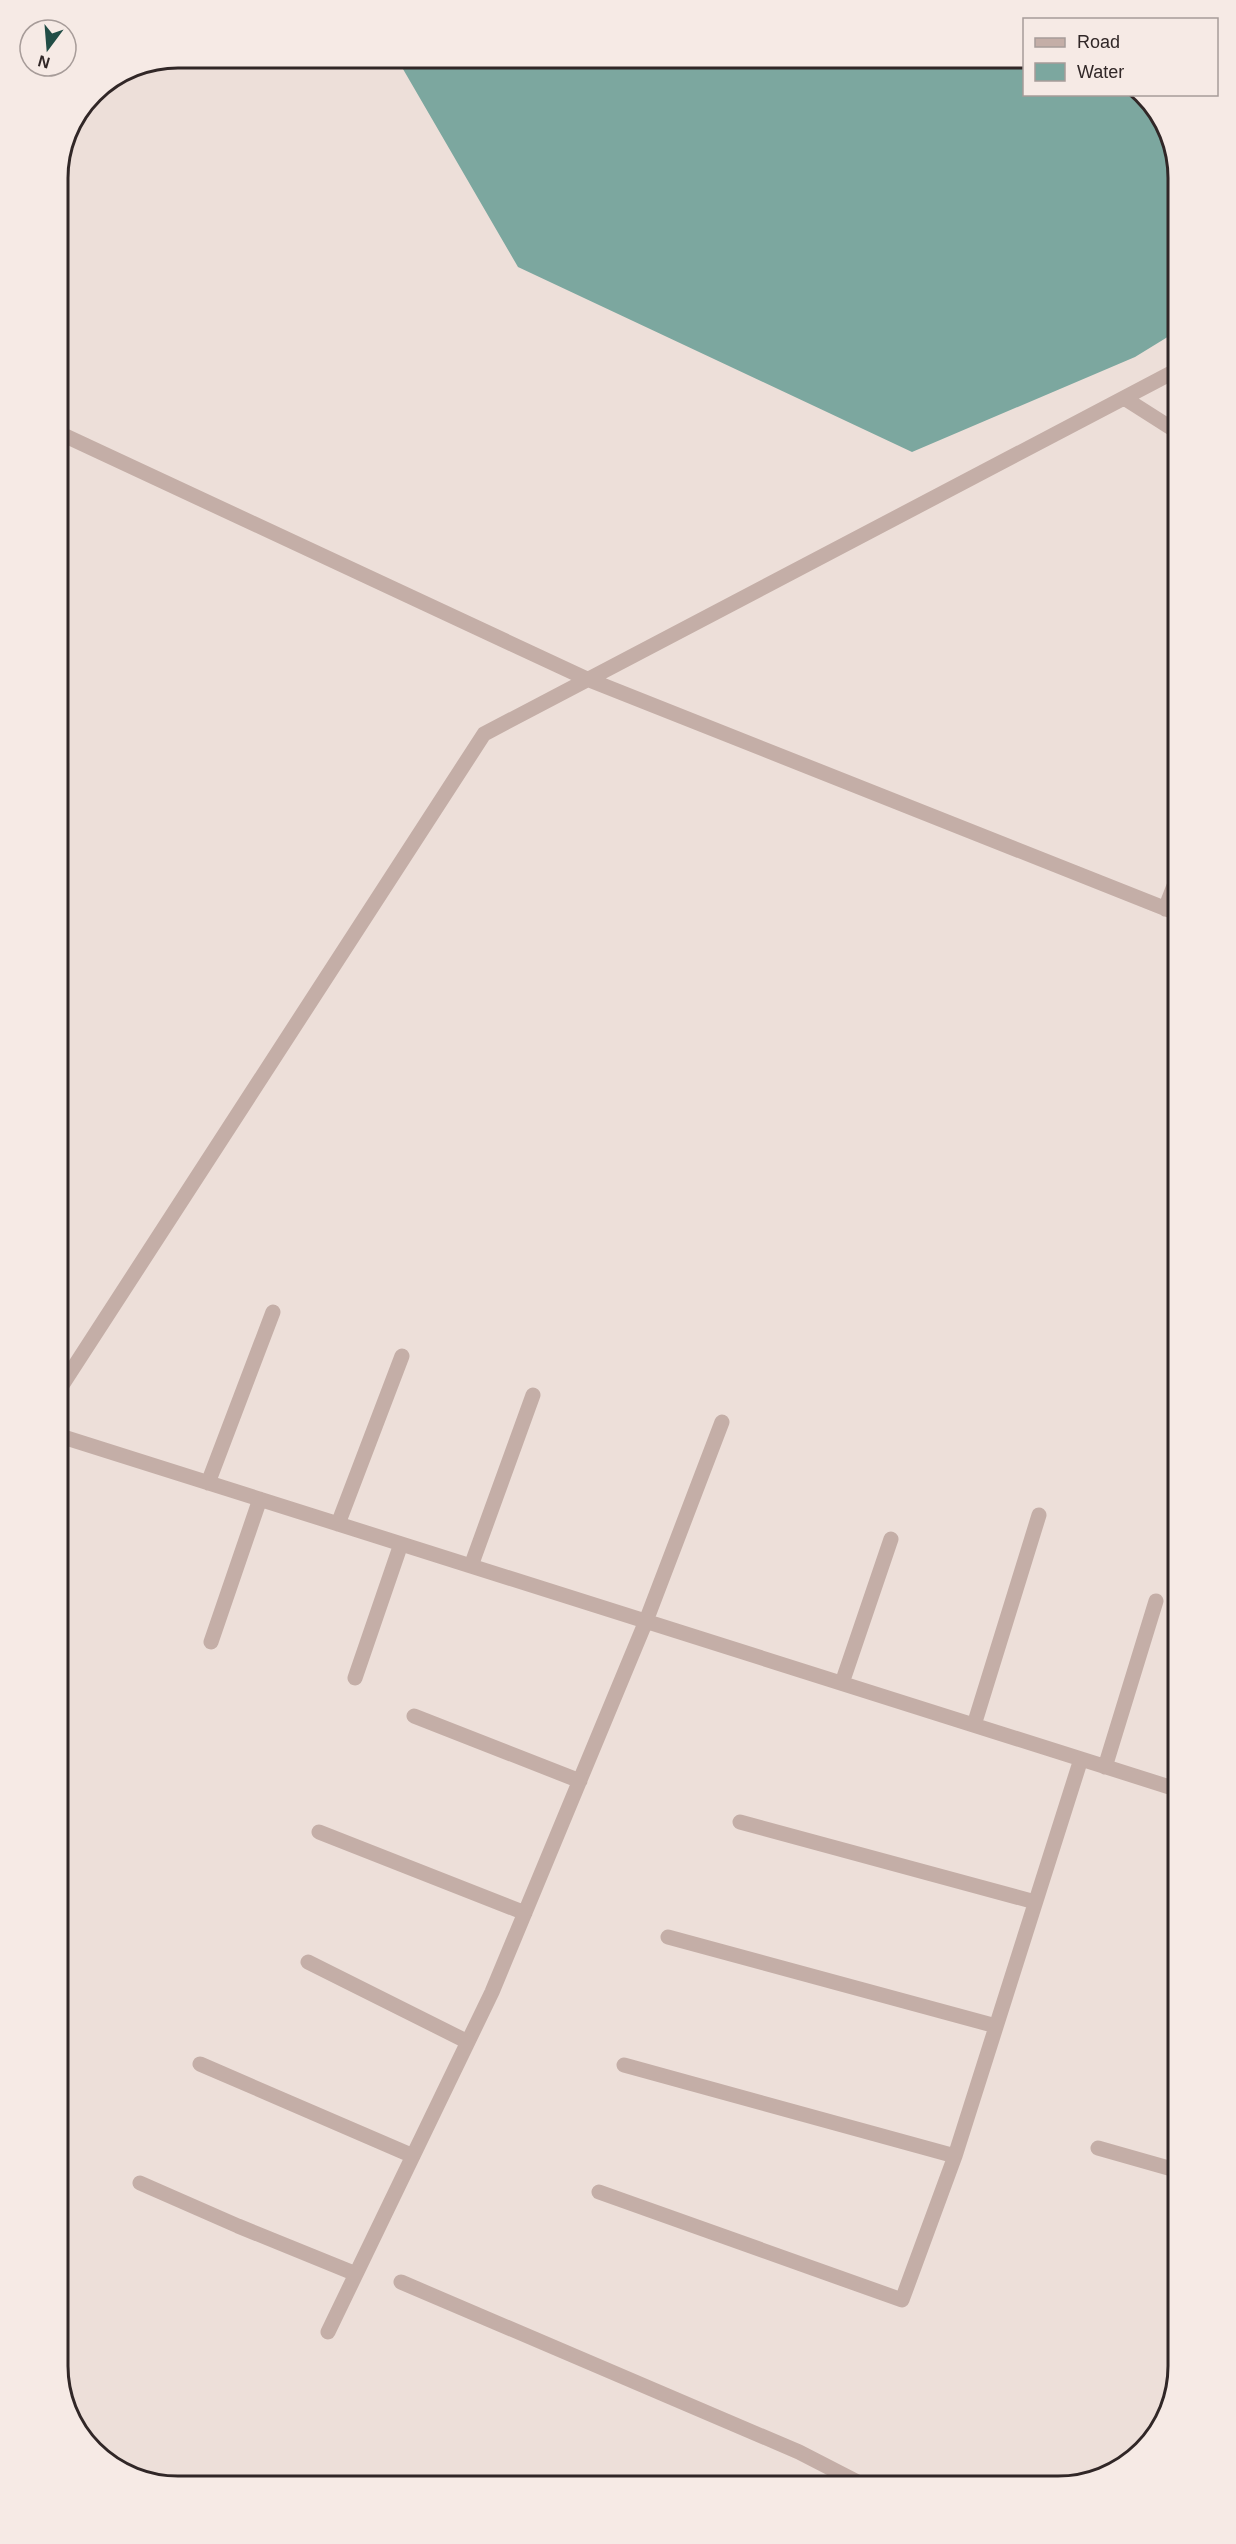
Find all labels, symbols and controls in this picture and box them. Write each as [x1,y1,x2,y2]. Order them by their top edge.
north arrow [18,18,78,78]
legend [1023,18,1218,96]
text: Road [1077,32,1120,52]
text: N [36,52,52,72]
text: Water [1077,62,1124,82]

